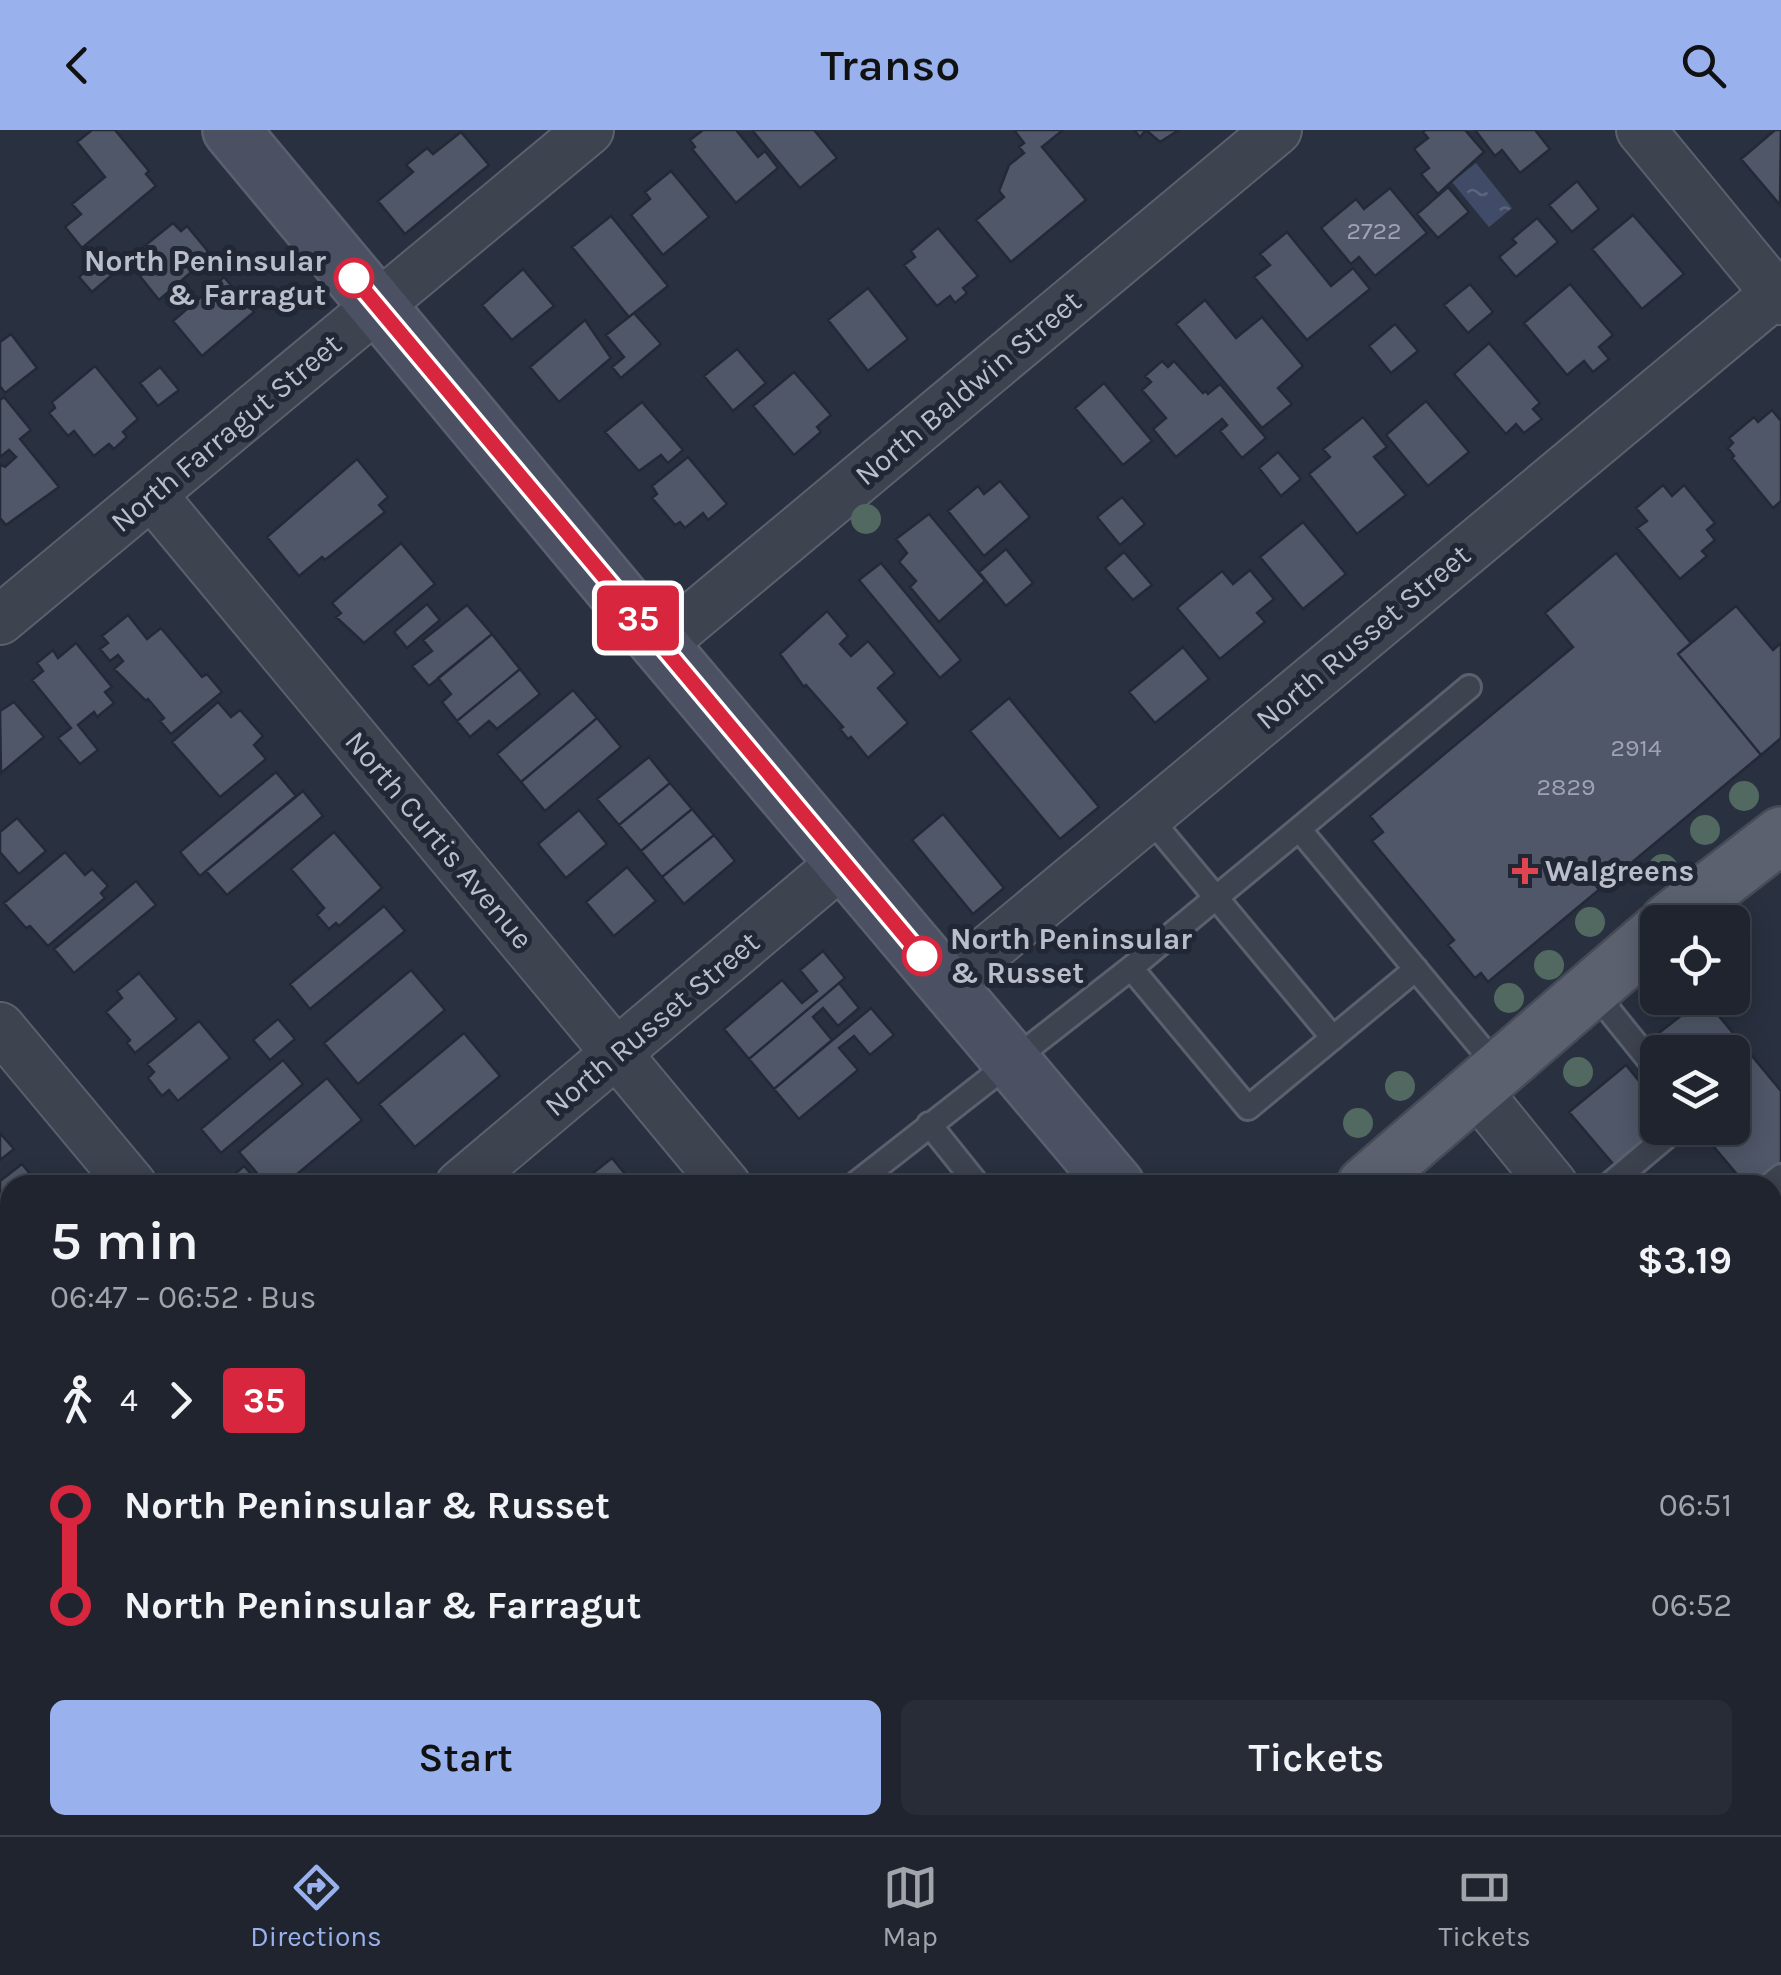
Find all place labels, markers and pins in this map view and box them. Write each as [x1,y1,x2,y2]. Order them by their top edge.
place label: North Peninsular & Farragut [84,243,326,313]
marker: North Peninsular & Farragut [335,259,373,297]
place label: Walgreens [1545,853,1694,889]
marker: Walgreens [1514,860,1536,882]
place label: North Peninsular & Russet [950,921,1192,991]
marker: North Peninsular & Russet [903,937,941,975]

